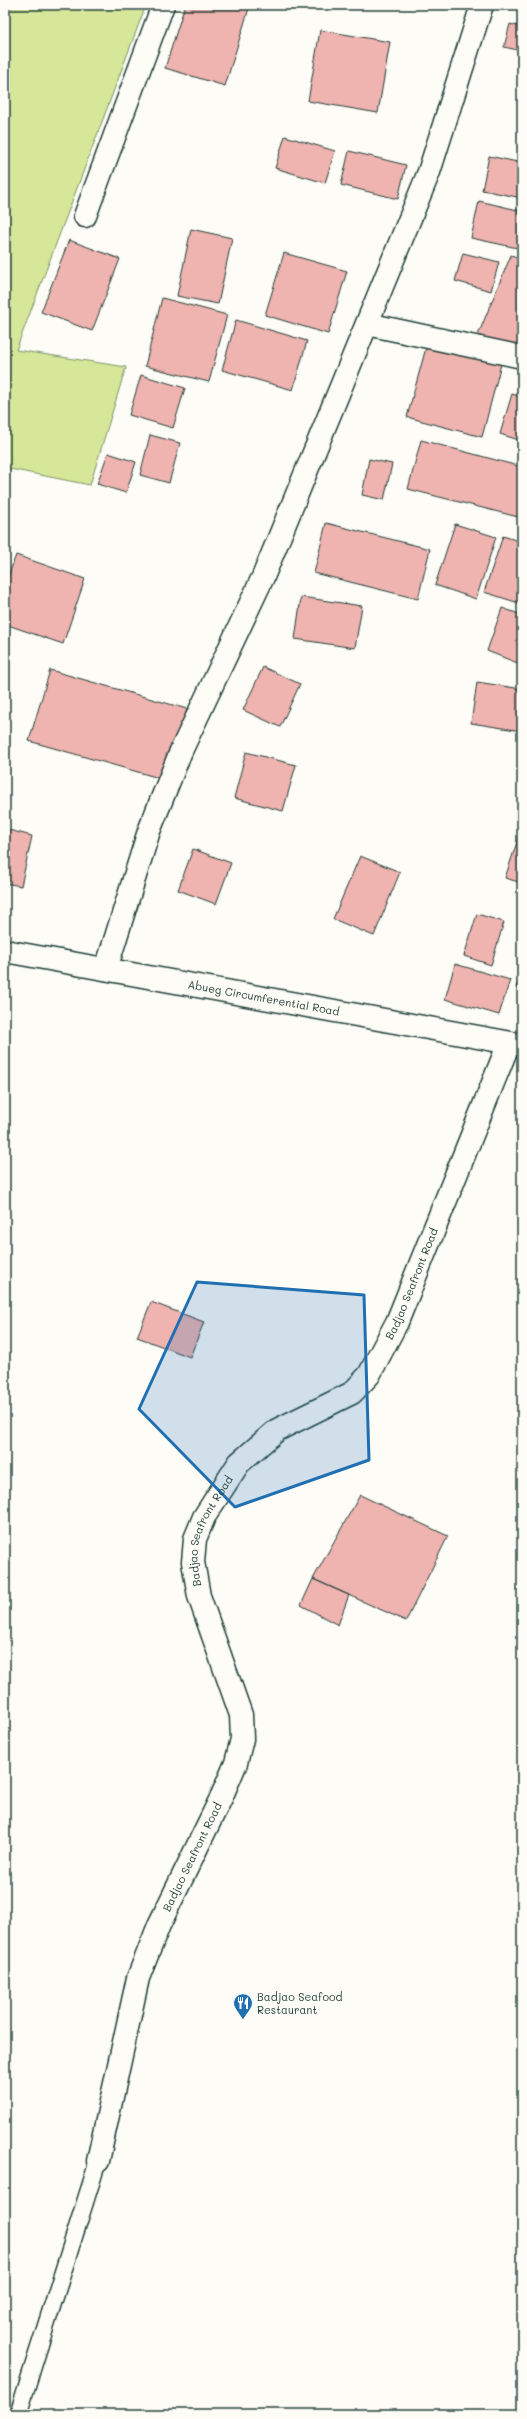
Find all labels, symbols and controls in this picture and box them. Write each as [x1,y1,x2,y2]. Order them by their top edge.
street label: Abueg Circumferential Road [187,976,341,1019]
street label: Badjao Seafront Road [381,1226,441,1342]
street label: Badjao Seafront Road [185,1473,236,1588]
street label: Badjao Seafront Road [159,1800,225,1914]
place label: Badjao Seafood Restaurant [257,1989,342,2017]
restaurant icon: Badjao Seafood Restaurant [232,1992,254,2020]

